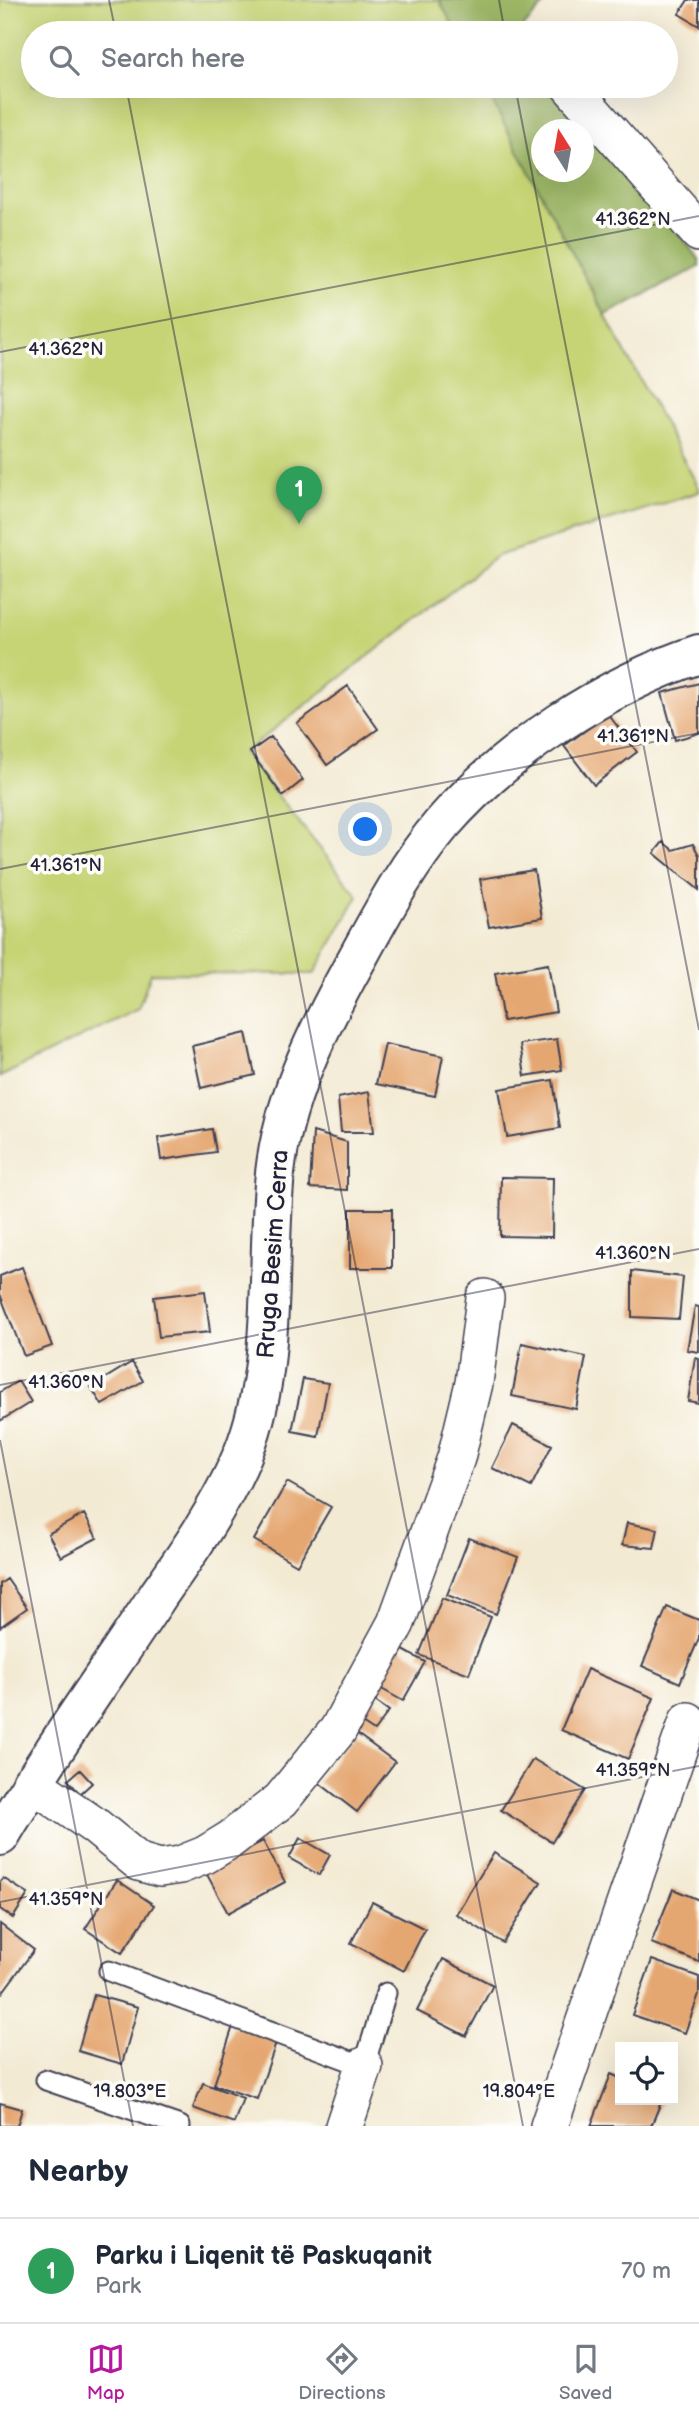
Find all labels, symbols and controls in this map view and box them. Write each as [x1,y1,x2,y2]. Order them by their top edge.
search box [21,21,678,98]
icon: search [45,41,83,79]
text: Search here [101,44,245,75]
north arrow [531,119,594,182]
text: 41.362°N [595,209,671,230]
text: 41.362°N [28,339,104,360]
pin: 1 [276,466,322,524]
text: 41.361°N [597,726,669,747]
your location [348,812,382,846]
text: 41.361°N [30,855,102,876]
street label: Rruga Besim Cerra [251,1149,295,1359]
text: 41.360°N [595,1243,671,1264]
text: 41.360°N [28,1372,104,1393]
text: 41.359°N [595,1760,671,1781]
text: 41.359°N [28,1889,104,1910]
map controls [615,2042,678,2105]
button: locate [615,2042,678,2105]
text: 19.803°E [94,2081,167,2102]
text: 19.804°E [483,2081,555,2102]
text: Nearby [28,2154,128,2190]
text: Parku i Liqenit të Paskuqanit [95,2241,432,2272]
text: 1 [46,2257,56,2285]
text: 70 m [621,2257,671,2285]
text: Park [95,2272,141,2300]
tab: Map [87,2340,125,2405]
tab: Directions [298,2340,386,2405]
tab: Saved [559,2340,612,2405]

